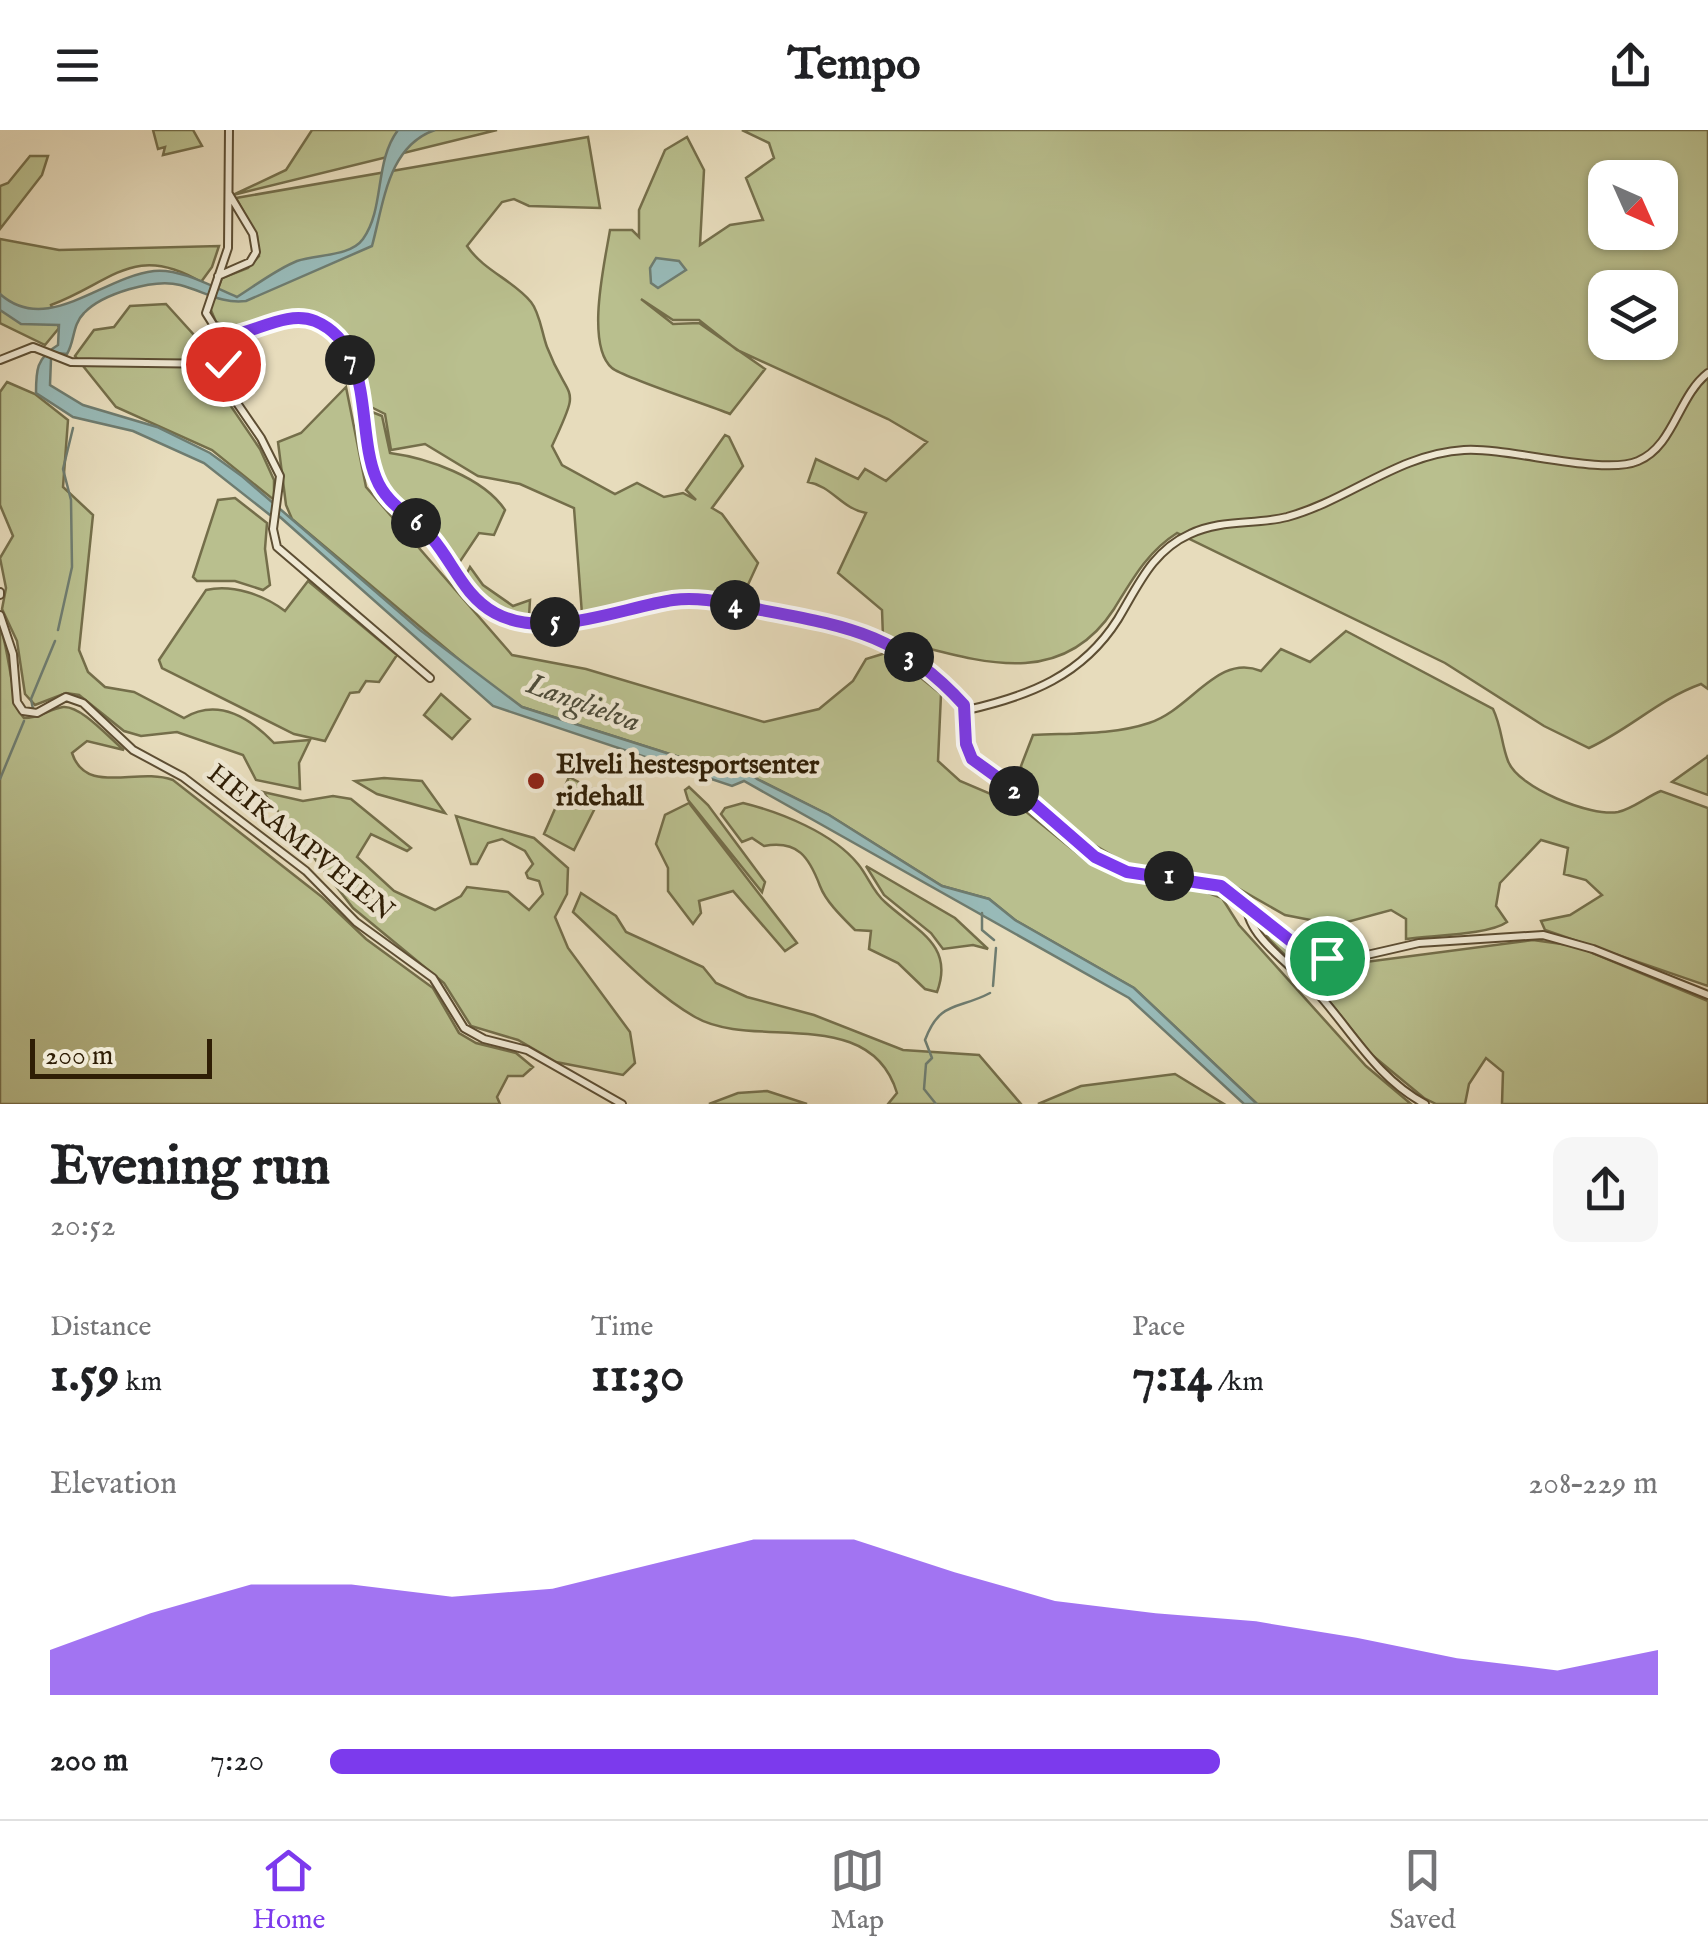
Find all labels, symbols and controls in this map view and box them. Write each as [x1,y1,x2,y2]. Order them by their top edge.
text: Tempo [788,37,920,94]
icon: menu [50,38,105,93]
icon: share [1603,38,1658,93]
north arrow [1588,160,1678,250]
map controls [1588,160,1678,360]
button: layers [1588,270,1678,360]
pin [181,322,266,407]
pin: 7 [325,335,375,385]
icon: check [196,337,251,392]
text: 7 [343,342,357,377]
pin: 6 [391,498,441,548]
text: 6 [410,505,422,540]
pin: 4 [710,580,760,630]
text: 4 [728,587,742,622]
pin: 5 [530,597,580,647]
text: 5 [550,604,560,639]
pin: 3 [884,632,934,682]
text: 3 [904,639,914,674]
water label: Langlielva [520,666,645,742]
place label: Elveli hestesportsenter ridehall [556,748,820,815]
street label: HEIKAMPVEIEN [199,757,401,929]
pin: 2 [989,766,1039,816]
marker: Elveli hestesportsenter ridehall [525,770,547,792]
text: 2 [1007,773,1021,808]
pin: 1 [1144,851,1194,901]
text: 1 [1164,858,1174,893]
pin [1285,916,1370,1001]
icon: arrive [1300,931,1355,986]
scale bar [30,1034,212,1078]
text: 200 m [45,1039,113,1074]
text: Evening run [50,1133,330,1203]
button: share [1553,1137,1658,1242]
text: 20:52 [50,1206,116,1247]
text: Distance [50,1310,151,1345]
text: Time [591,1310,653,1345]
text: Pace [1132,1310,1185,1345]
text: 1.59 [50,1345,119,1408]
text: 11:30 [591,1345,685,1408]
text: 7:14 [1132,1345,1212,1408]
text: km [119,1365,162,1400]
text: /km [1212,1365,1264,1400]
text: Elevation [50,1464,177,1505]
text: 208–229 m [1528,1464,1658,1505]
text: 200 m [50,1741,128,1782]
text: 7:20 [210,1741,264,1782]
tab: Home [252,1843,325,1938]
tab: Map [830,1843,885,1938]
tab: Saved [1389,1843,1456,1938]

